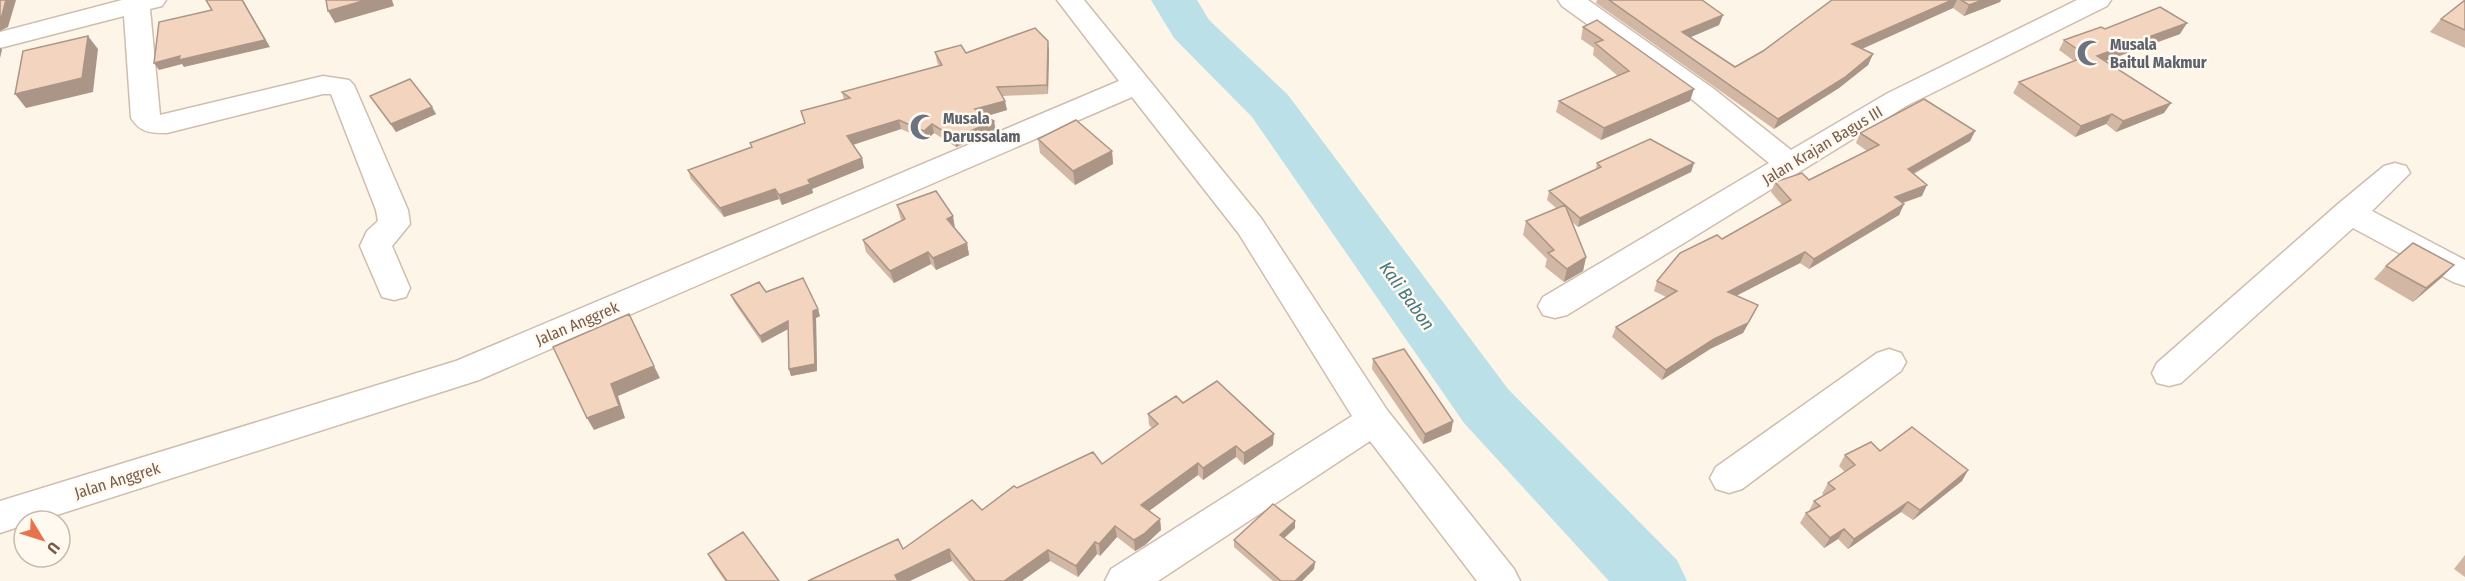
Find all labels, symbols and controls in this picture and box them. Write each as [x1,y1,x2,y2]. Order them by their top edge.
place label: Musala Baitul Makmur [2110,35,2207,72]
mosque icon: Musala Baitul Makmur [2075,38,2105,68]
street label: Jalan Krajan Bagus III [1759,102,1886,189]
place label: Musala Darussalam [943,109,1021,146]
mosque icon: Musala Darussalam [908,112,938,142]
water label: Kali Babon [1375,257,1439,335]
street label: Jalan Anggrek [533,297,622,350]
street label: Jalan Anggrek [72,458,163,503]
north arrow [12,509,72,569]
text: U [43,538,64,557]

